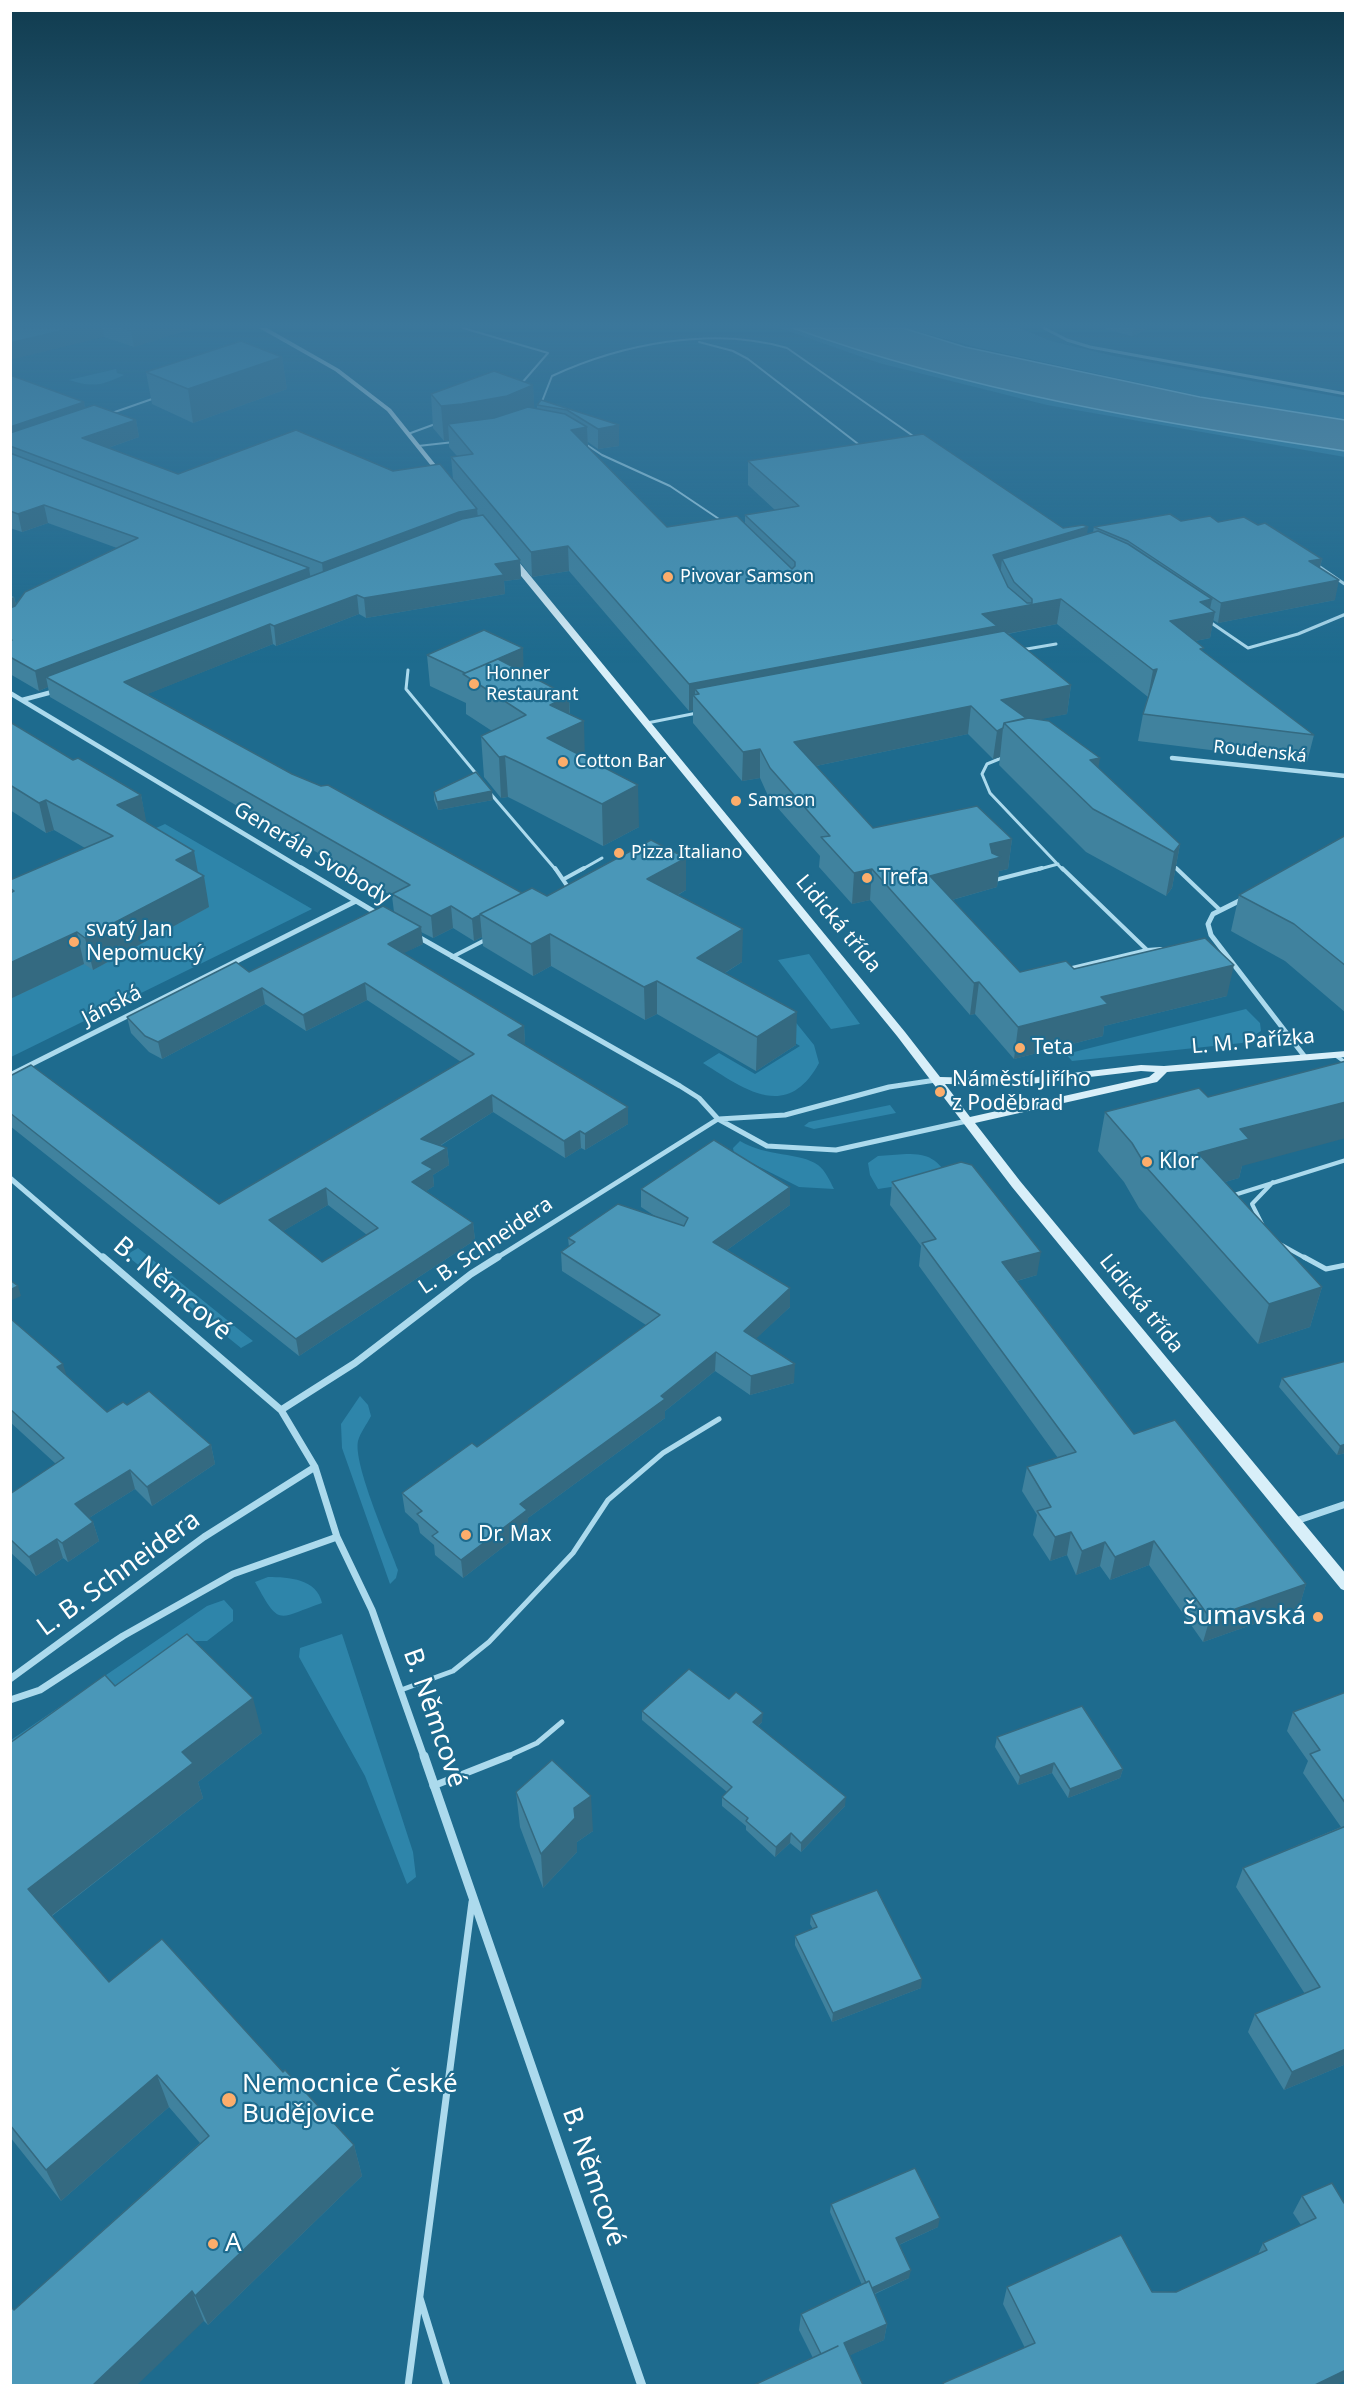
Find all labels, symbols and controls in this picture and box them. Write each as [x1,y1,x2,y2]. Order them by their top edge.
place label: Pivovar Samson [680,566,814,588]
marker: Pivovar Samson [661,570,675,584]
place label: Honner Restaurant [486,663,578,706]
marker: Honner Restaurant [467,677,481,691]
street label: Roudenská [1212,736,1308,768]
place label: Cotton Bar [575,751,666,773]
marker: Cotton Bar [556,755,570,769]
place label: Samson [748,790,815,812]
marker: Samson [729,794,743,808]
street label: Generála Svobody [229,797,395,911]
place label: Pizza Italiano [631,842,742,864]
marker: Pizza Italiano [612,846,626,860]
place label: Trefa [879,865,929,891]
street label: Lidická třída [790,870,886,978]
marker: Trefa [860,871,874,885]
place label: svatý Jan Nepomucký [86,917,204,967]
marker: svatý Jan Nepomucký [67,935,81,949]
street label: Jánská [78,980,146,1032]
street label: L. M. Pařízka [1190,1024,1316,1060]
place label: Teta [1032,1035,1073,1061]
marker: Teta [1013,1041,1027,1055]
place label: Náměstí Jiřího z Poděbrad [952,1067,1091,1117]
marker: Náměstí Jiřího z Poděbrad [933,1085,947,1099]
place label: Klor [1159,1149,1199,1175]
marker: Klor [1140,1155,1154,1169]
street label: L. B. Schneidera [414,1192,558,1300]
street label: B. Němcové [107,1231,237,1347]
street label: Lidická třída [1094,1250,1188,1358]
street label: L. B. Schneidera [32,1505,206,1643]
place label: Dr. Max [478,1522,552,1548]
marker: Dr. Max [459,1528,473,1542]
place label: Šumavská [1183,1601,1306,1633]
marker: Šumavská [1311,1610,1325,1624]
street label: B. Němcové [396,1645,472,1791]
place label: Nemocnice České Budějovice [242,2069,458,2130]
marker: Nemocnice České Budějovice [220,2091,238,2109]
street label: B. Němcové [555,2104,631,2250]
place label: A [225,2228,242,2260]
marker: A [206,2237,220,2251]

